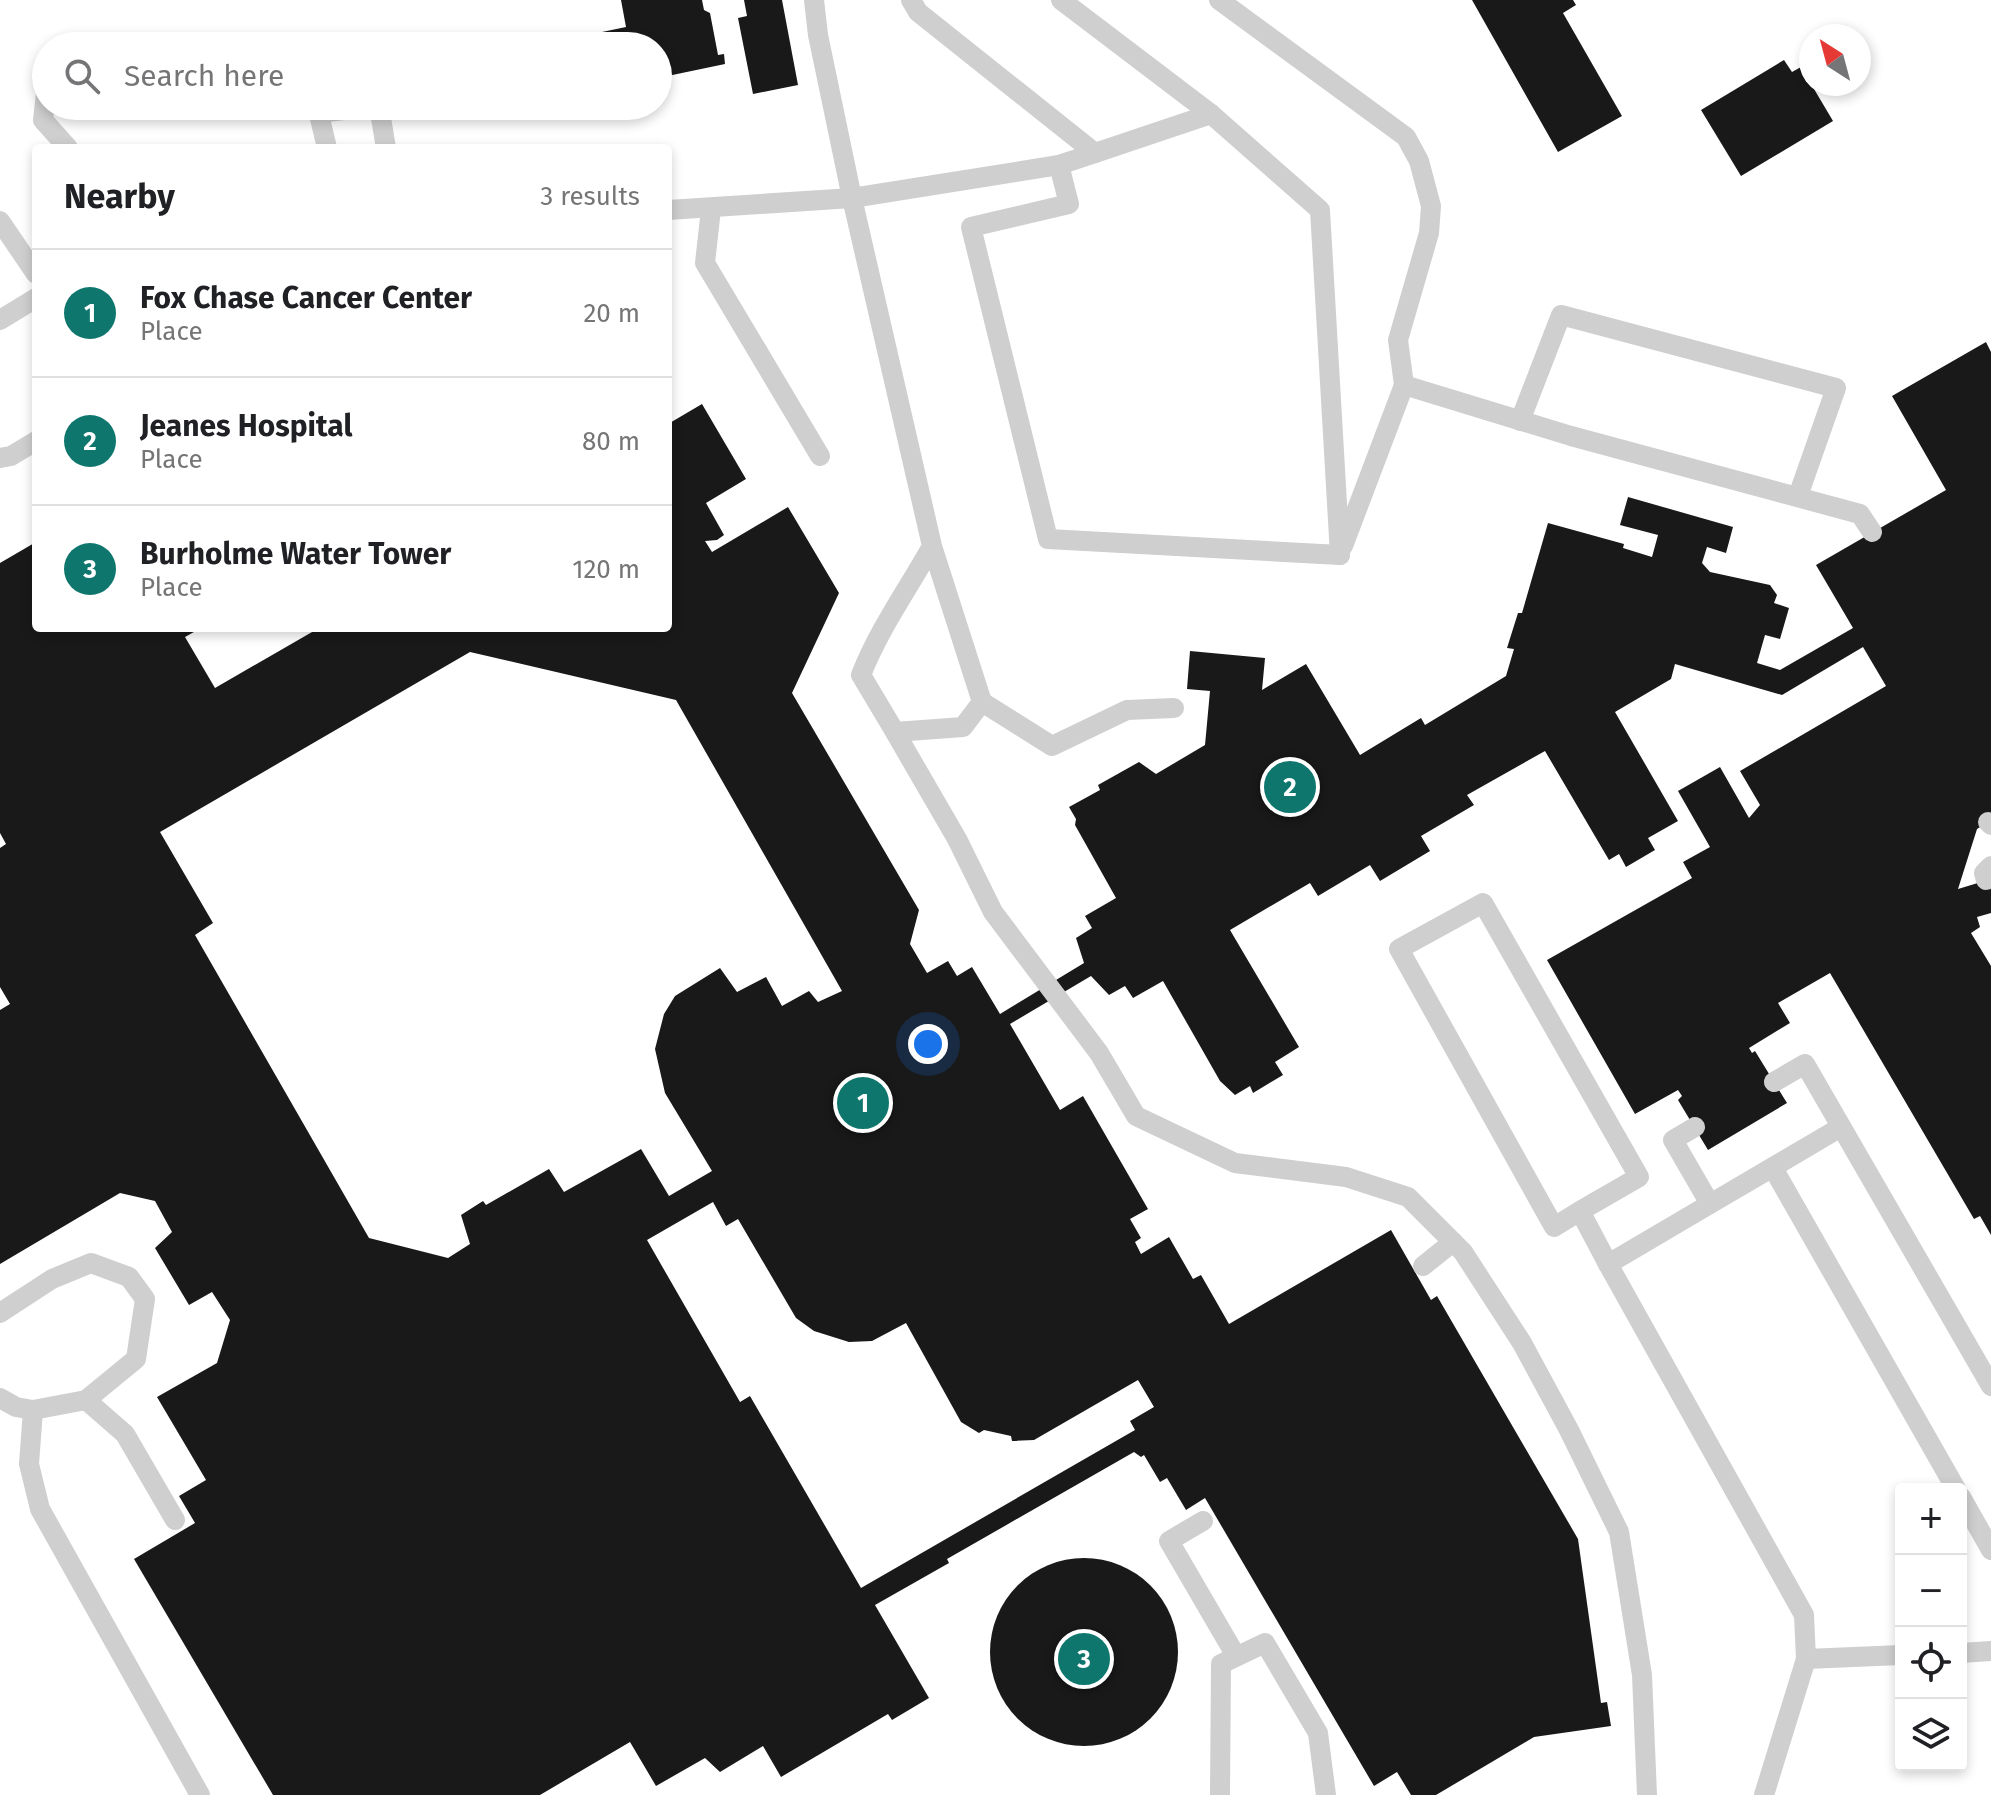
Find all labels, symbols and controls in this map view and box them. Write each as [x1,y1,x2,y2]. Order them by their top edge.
north arrow [1799,24,1871,96]
search box [32,32,672,120]
icon: search [60,54,104,98]
text: Search here [124,58,284,94]
text: Nearby [64,176,175,217]
text: 3 results [540,181,640,212]
text: Fox Chase Cancer Center [140,280,472,316]
text: 1 [84,298,96,329]
text: 20 m [583,298,640,329]
text: Place [140,316,203,347]
text: Jeanes Hospital [140,408,352,444]
text: 2 [83,426,97,457]
text: 80 m [582,426,640,457]
text: Place [140,444,203,475]
text: Burholme Water Tower [140,536,451,572]
text: 3 [83,554,97,585]
text: 120 m [572,554,640,585]
text: Place [140,572,203,603]
pin: 2 [1264,757,1316,817]
your location [908,1024,948,1064]
pin: 1 [837,1073,889,1133]
map controls [1895,1483,1967,1771]
button: + [1895,1483,1967,1555]
button: − [1895,1555,1967,1627]
button: locate [1895,1627,1967,1699]
pin: 3 [1058,1629,1110,1689]
button: layers [1895,1699,1967,1771]

